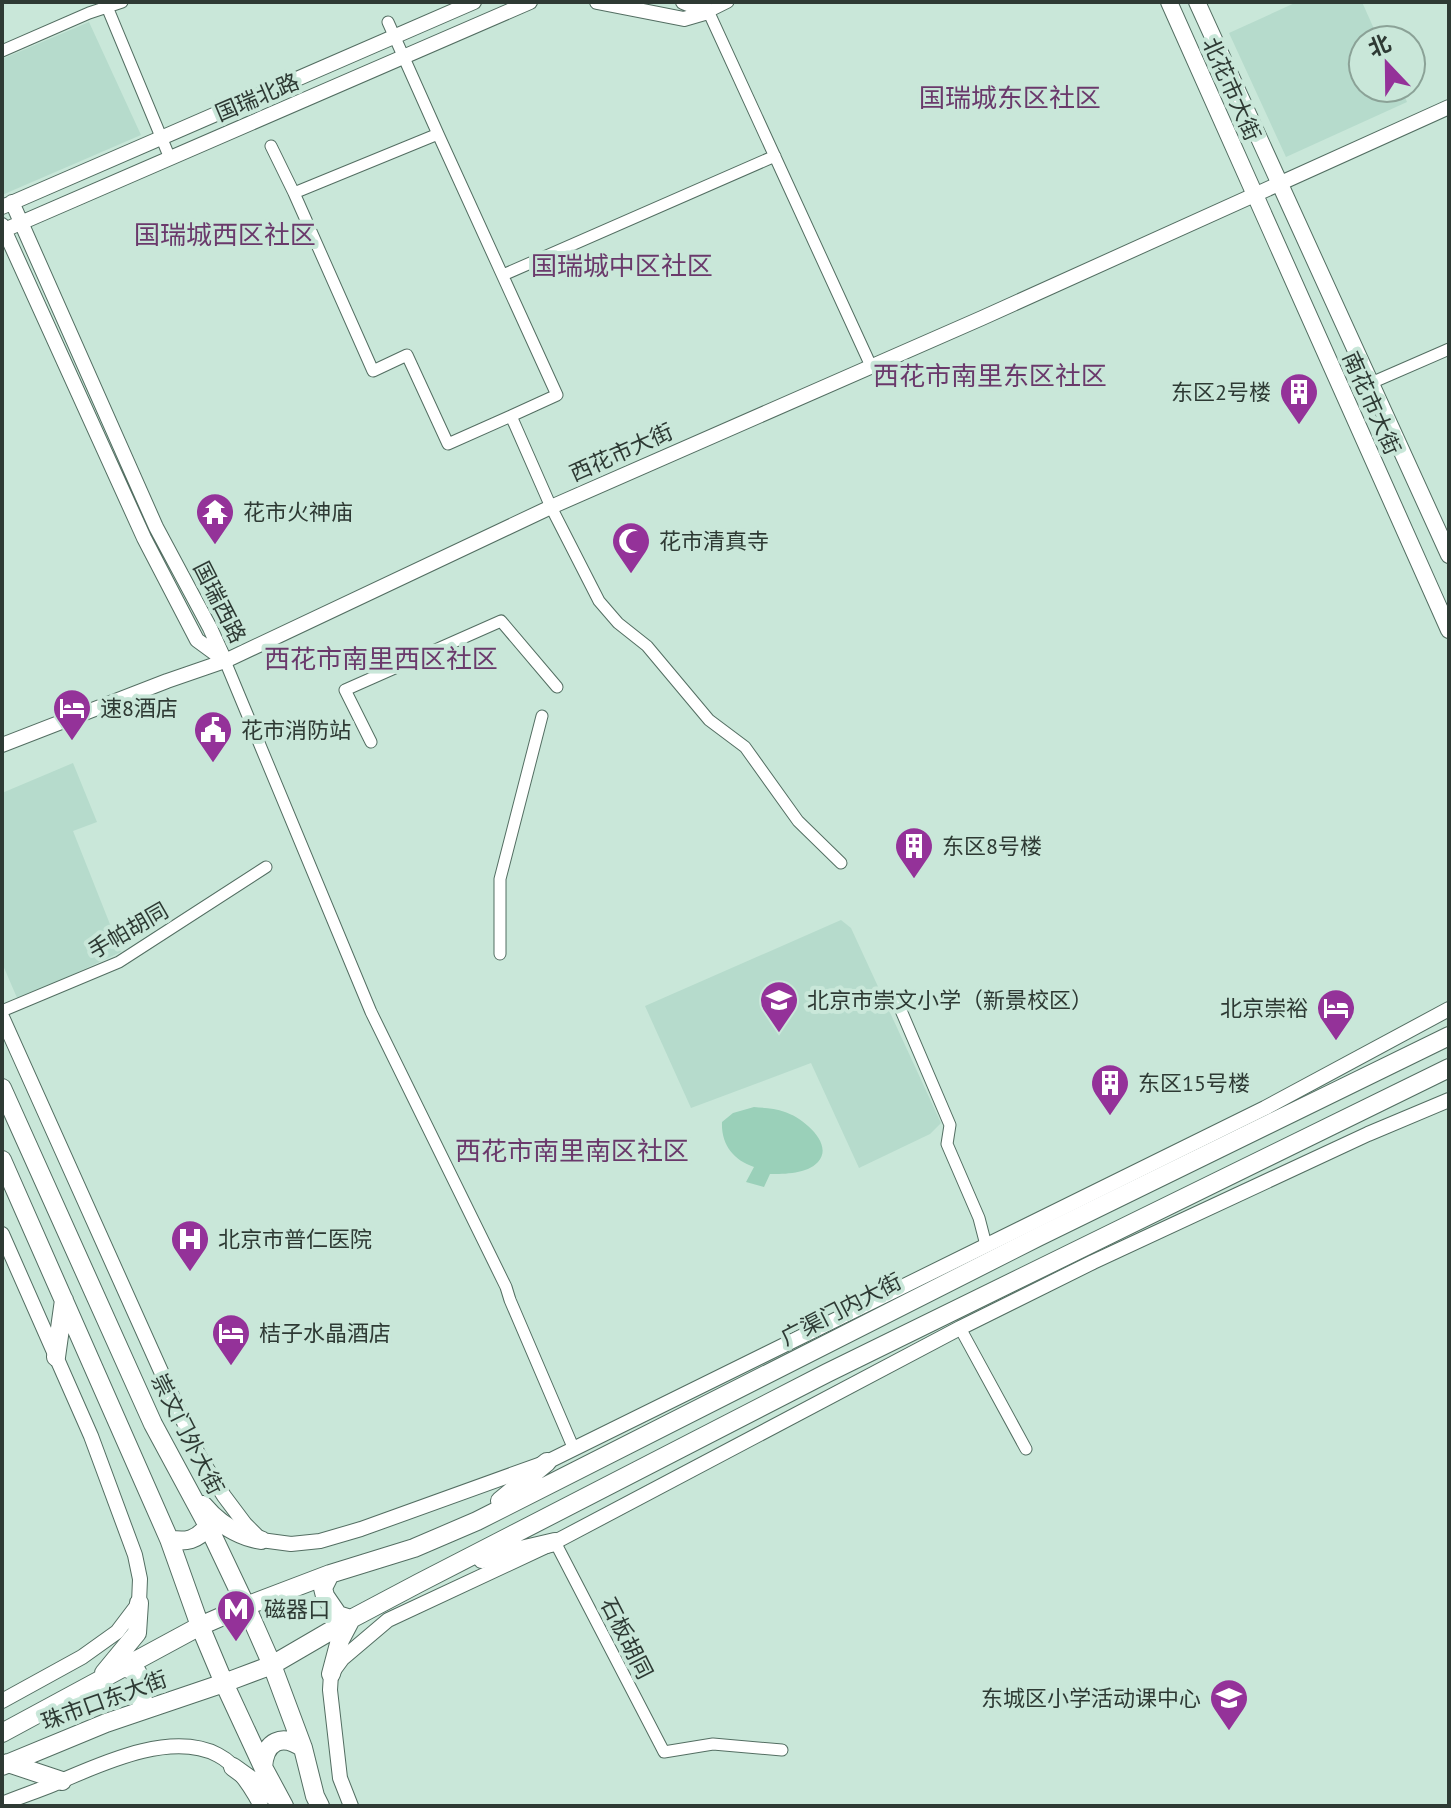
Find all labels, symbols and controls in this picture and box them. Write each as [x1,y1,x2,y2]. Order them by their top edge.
north arrow [1347,24,1427,104]
text: 北 [1364,28,1395,63]
street label: 北花市大街 [1197,33,1267,145]
street label: 国瑞北路 [211,67,303,127]
district label: 国瑞城东区社区 [919,81,1101,114]
district label: 国瑞城西区社区 [134,218,316,251]
district label: 国瑞城中区社区 [531,249,713,282]
street label: 南花市大街 [1337,347,1407,459]
district label: 西花市南里东区社区 [873,359,1107,392]
building icon: 东区2号楼 [1278,371,1320,426]
place label: 东区2号楼 [1171,378,1271,406]
street label: 西花市大街 [565,417,677,487]
temple icon: 花市火神庙 [194,491,236,546]
place label: 花市火神庙 [243,498,353,526]
mosque icon: 花市清真寺 [610,520,652,575]
place label: 花市清真寺 [659,527,769,555]
street label: 国瑞西路 [188,556,252,648]
district label: 西花市南里西区社区 [264,642,498,675]
hotel icon: 速8酒店 [51,687,93,742]
place label: 速8酒店 [100,694,178,722]
public building icon: 花市消防站 [192,709,234,764]
place label: 花市消防站 [241,716,351,744]
building icon: 东区8号楼 [893,825,935,880]
place label: 东区8号楼 [942,832,1042,860]
street label: 手帕胡同 [83,896,173,964]
school or university icon: 北京市崇文小学（新景校区） [758,979,800,1034]
place label: 北京市崇文小学（新景校区） [807,986,1093,1014]
hotel icon: 北京崇裕 [1315,987,1357,1042]
place label: 北京崇裕 [1220,994,1308,1022]
building icon: 东区15号楼 [1089,1062,1131,1117]
place label: 东区15号楼 [1138,1069,1250,1097]
district label: 西花市南里南区社区 [455,1134,689,1167]
hospital icon: 北京市普仁医院 [169,1218,211,1273]
place label: 北京市普仁医院 [218,1225,372,1253]
street label: 广渠门内大街 [776,1267,906,1351]
hotel icon: 桔子水晶酒店 [210,1312,252,1367]
place label: 桔子水晶酒店 [259,1319,391,1347]
street label: 崇文门外大街 [146,1369,230,1499]
metro station icon: 磁器口 [215,1588,257,1643]
street label: 石板胡同 [595,1592,659,1684]
place label: 磁器口 [264,1595,330,1623]
street label: 珠市口东大街 [37,1664,171,1736]
school or university icon: 东城区小学活动课中心 [1208,1677,1250,1732]
place label: 东城区小学活动课中心 [981,1684,1201,1712]

